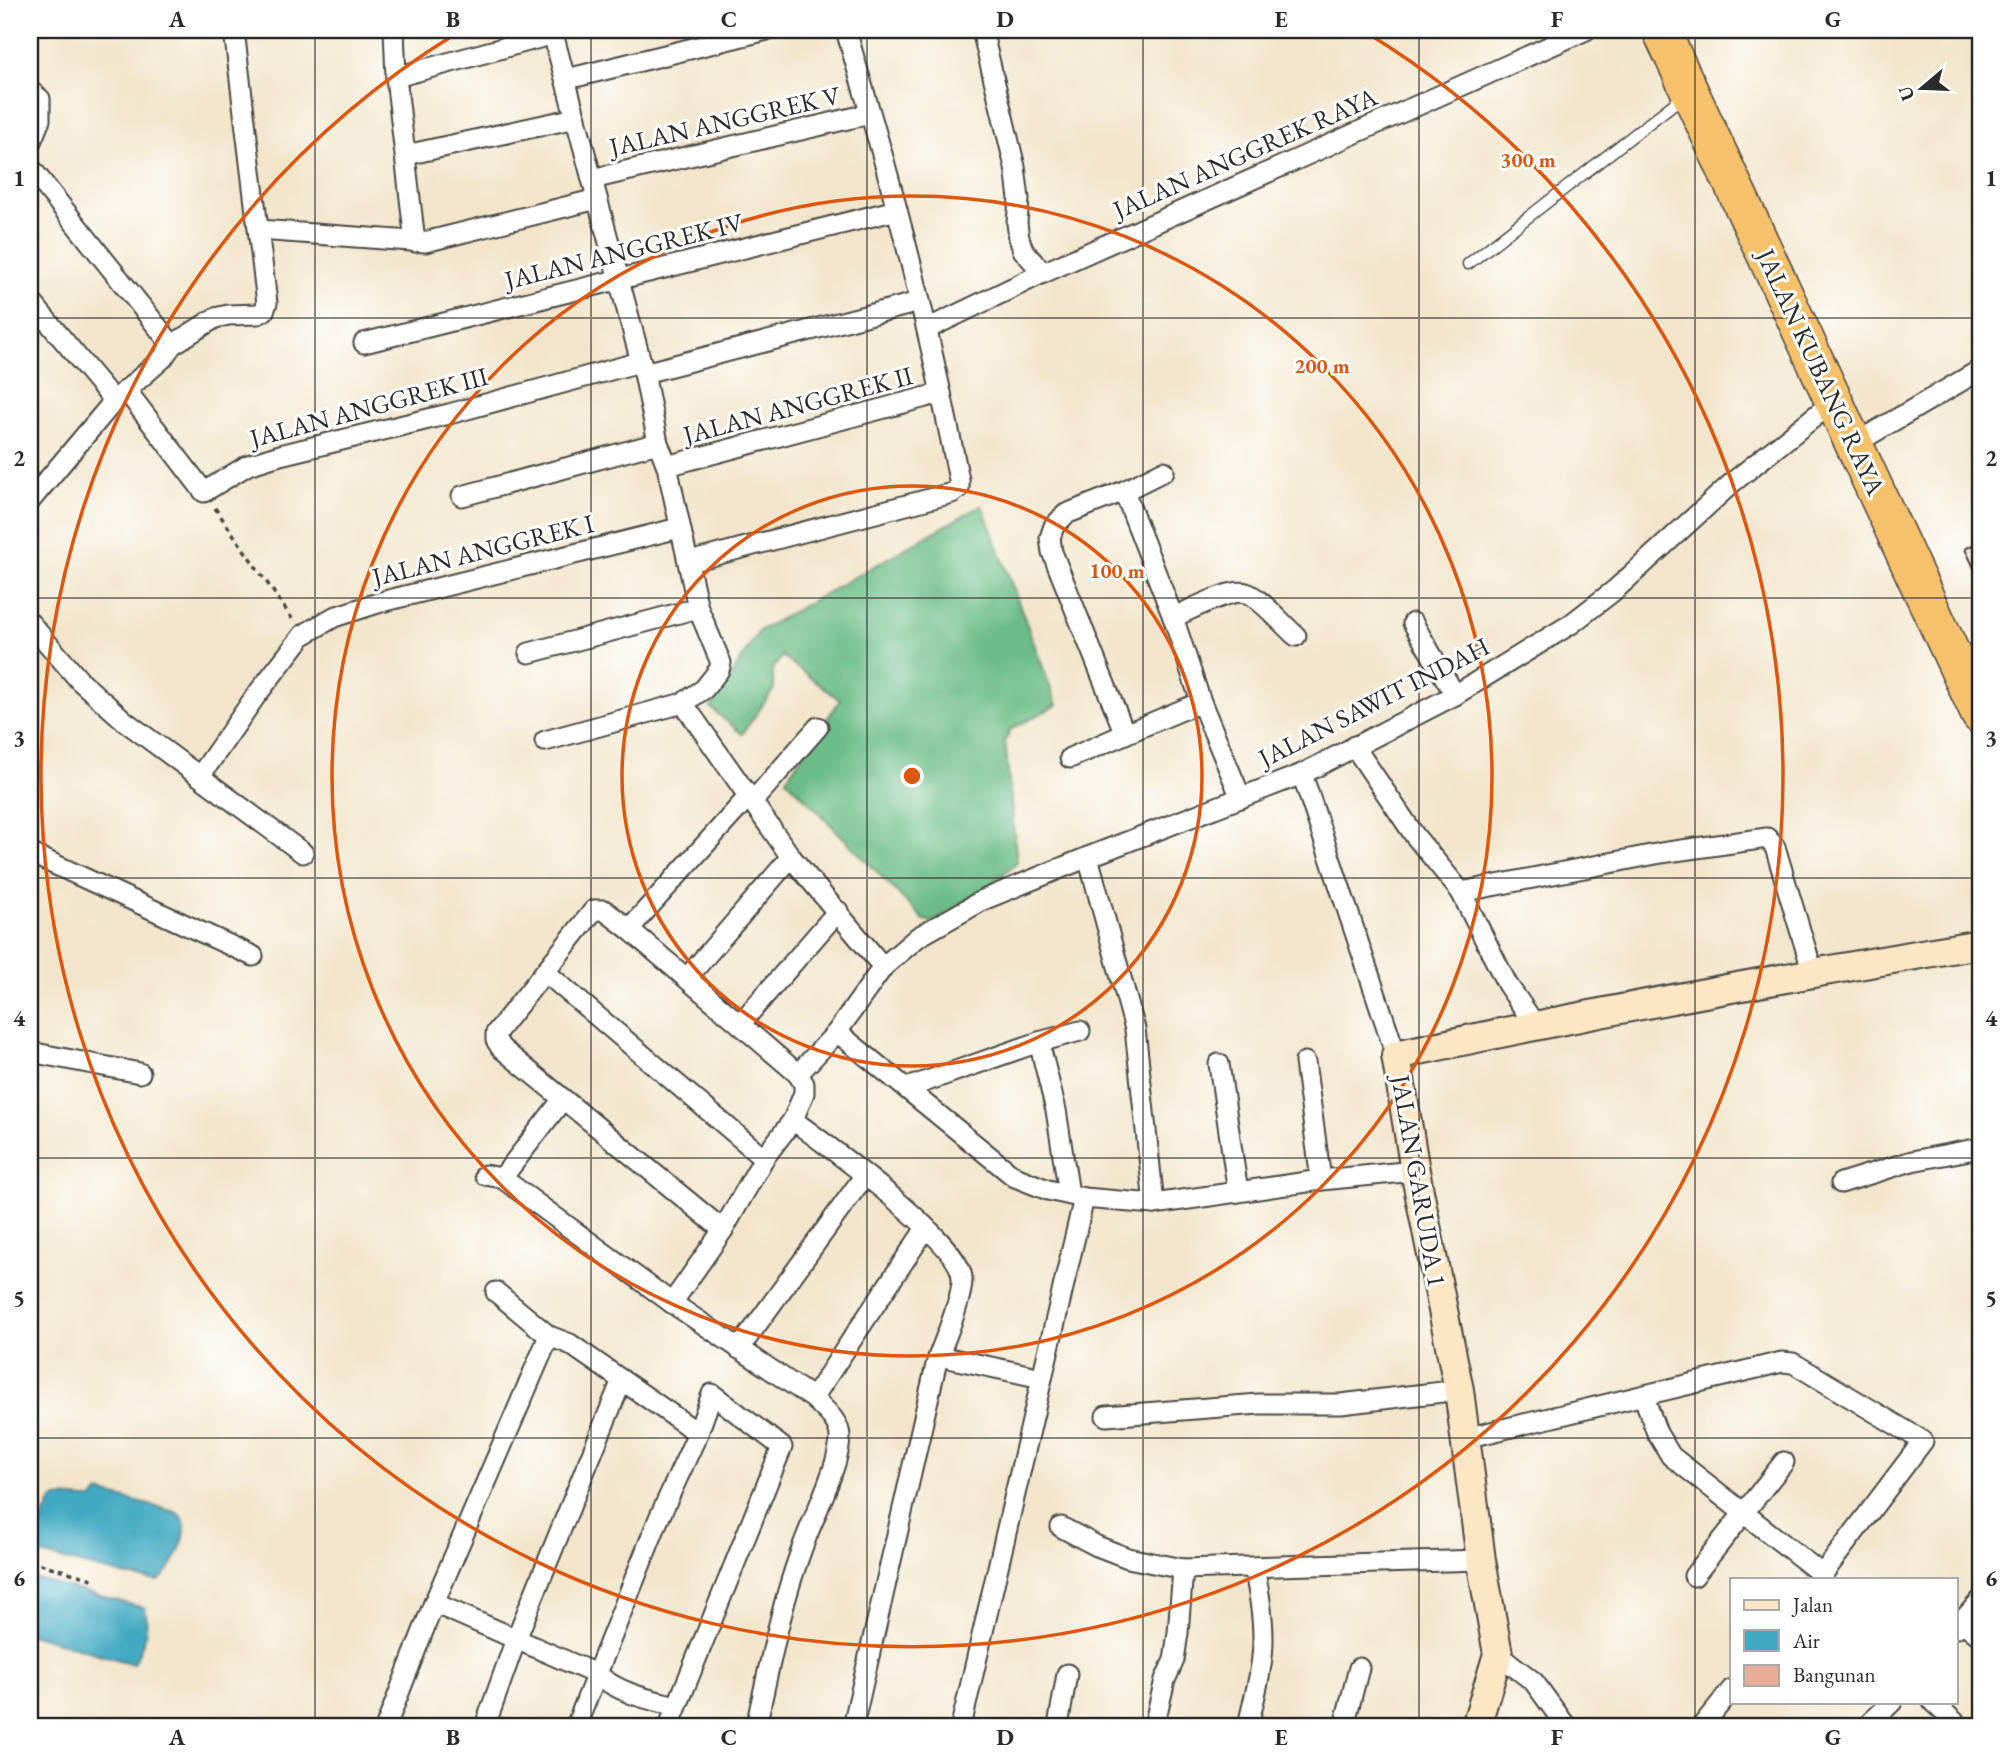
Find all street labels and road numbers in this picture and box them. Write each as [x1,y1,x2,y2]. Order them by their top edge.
street label: JALAN ANGGREK V [604,78,844,165]
street label: JALAN ANGGREK RAYA [1106,79,1383,227]
street label: JALAN ANGGREK IV [499,205,747,298]
street label: JALAN KUBANG RAYA [1748,242,1893,502]
street label: JALAN ANGGREK II [678,358,917,452]
street label: JALAN ANGGREK III [244,359,492,456]
street label: JALAN ANGGREK I [367,506,598,594]
street label: JALAN SAWIT INDAH [1251,629,1495,776]
street label: JALAN GARUDA 1 [1383,1070,1454,1290]

